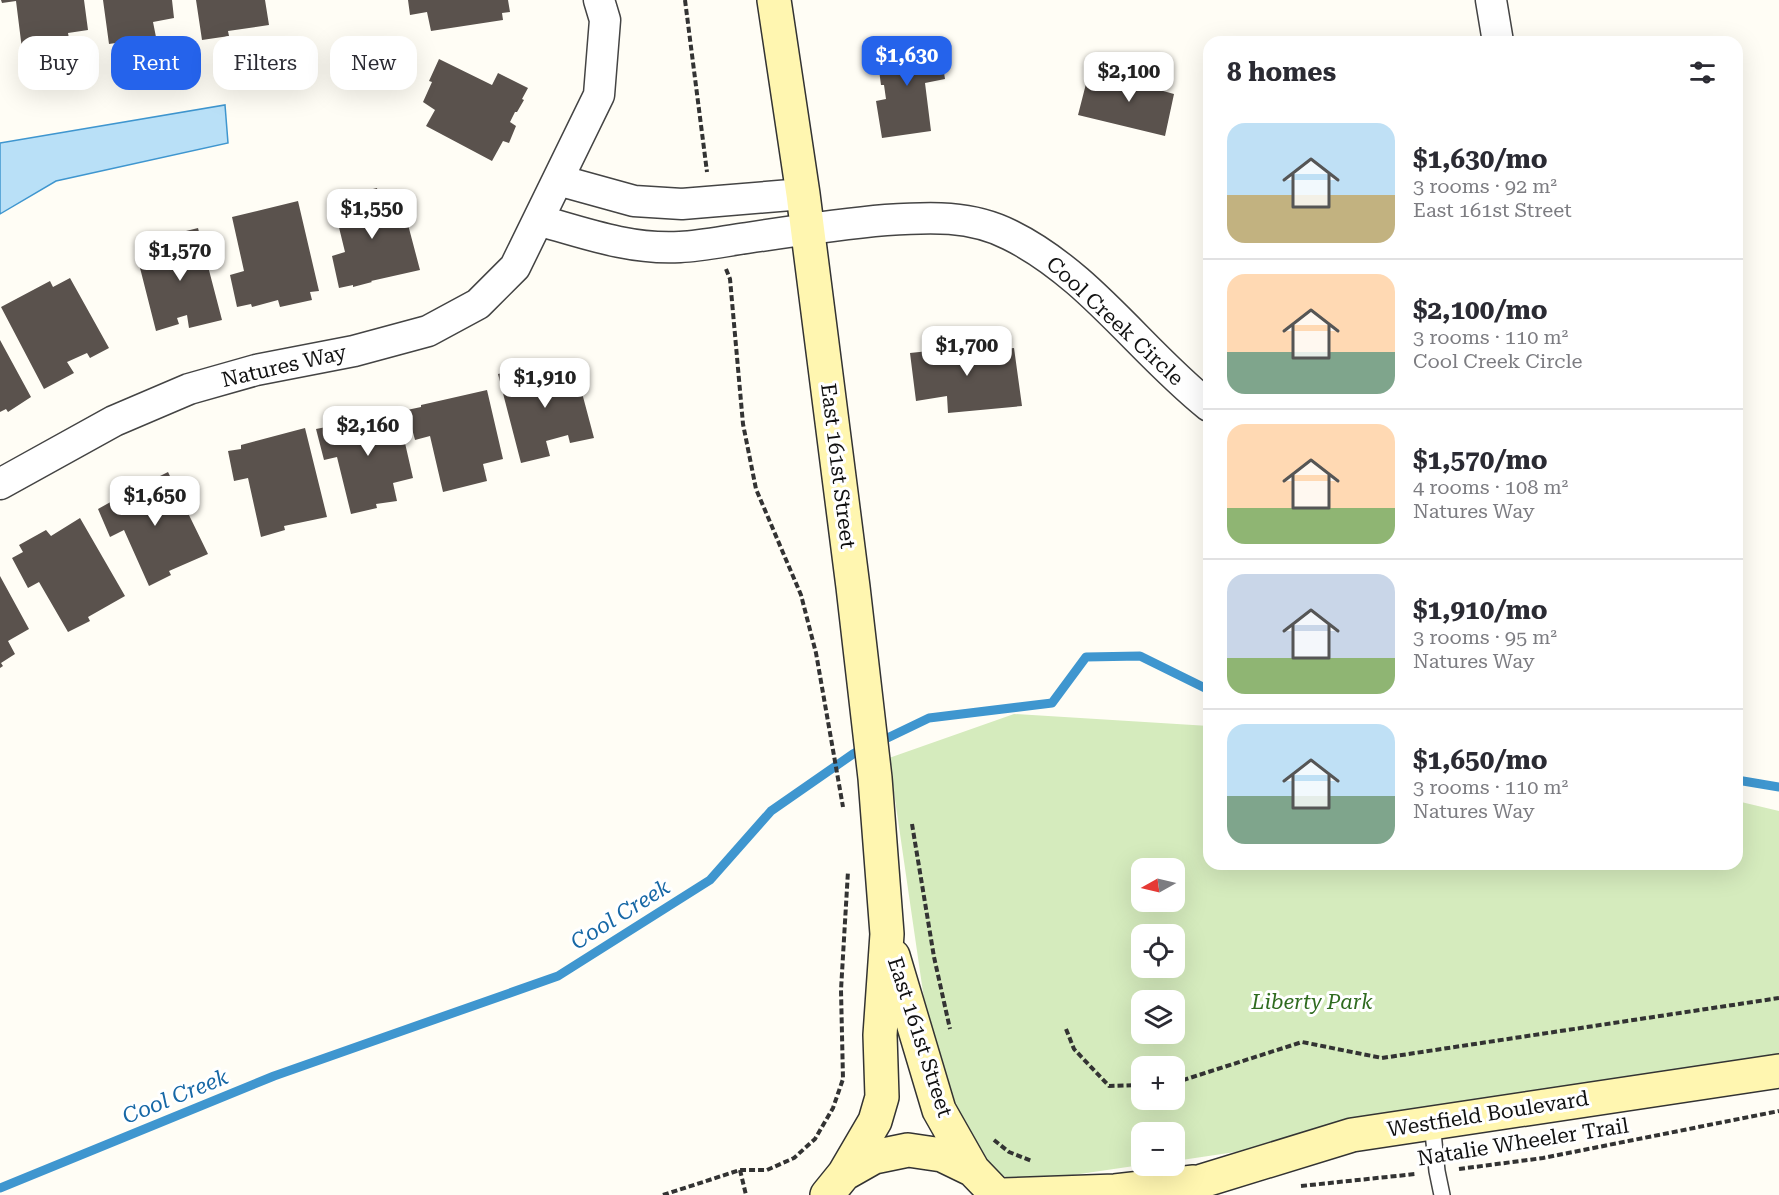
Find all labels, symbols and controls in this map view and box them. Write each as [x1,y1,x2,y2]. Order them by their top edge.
chip: Buy [18,36,99,90]
chip: Rent [111,36,201,90]
chip: Filters [213,36,318,90]
chip: New [330,36,417,90]
pin: $1,630 [858,36,956,87]
text: $1,630 [876,43,938,67]
pin: $2,100 [1080,52,1178,103]
icon: filters [1686,56,1719,89]
text: 8 homes [1227,57,1336,87]
text: $2,100 [1098,59,1160,83]
text: $1,630/mo [1413,144,1548,174]
icon: home [1275,147,1347,219]
text: 3 rooms · 92 m² [1413,174,1557,198]
pin: $1,550 [323,189,421,240]
text: $1,550 [341,196,403,220]
text: East 161st Street [1413,198,1572,222]
pin: $1,570 [131,231,229,282]
text: $1,570 [149,238,211,262]
street label: Cool Creek Circle [1042,252,1188,390]
text: $2,100/mo [1413,295,1548,325]
icon: home [1275,298,1347,370]
text: 3 rooms · 110 m² [1413,325,1568,349]
pin: $1,700 [918,326,1016,377]
text: $1,700 [936,333,998,357]
street label: Natures Way [219,340,349,392]
text: Cool Creek Circle [1413,349,1583,373]
pin: $1,910 [496,358,594,409]
text: $1,910 [514,365,576,389]
street label: East 161st Street [816,382,860,550]
pin: $2,160 [319,406,417,457]
text: $2,160 [337,413,399,437]
text: $1,570/mo [1413,445,1548,475]
icon: home [1275,448,1347,520]
text: 4 rooms · 108 m² [1413,475,1568,499]
pin: $1,650 [106,476,204,527]
text: $1,650 [124,483,186,507]
text: Natures Way [1413,499,1534,523]
text: $1,910/mo [1413,595,1548,625]
icon: home [1275,598,1347,670]
text: 3 rooms · 95 m² [1413,625,1557,649]
text: Natures Way [1413,649,1534,673]
text: $1,650/mo [1413,745,1548,775]
icon: home [1275,748,1347,820]
text: 3 rooms · 110 m² [1413,775,1568,799]
text: Natures Way [1413,799,1534,823]
north arrow [1131,858,1185,912]
map controls [1131,858,1185,1176]
water label: Cool Creek [566,874,674,955]
button: locate [1131,924,1185,978]
street label: East 161st Street [883,954,957,1120]
button: layers [1131,990,1185,1044]
park label: Liberty Park [1250,990,1373,1014]
button: + [1131,1056,1185,1110]
water label: Cool Creek [119,1064,232,1129]
street label: Westfield Boulevard [1386,1086,1591,1142]
street label: Natalie Wheeler Trail [1416,1113,1631,1171]
button: − [1131,1122,1185,1176]

